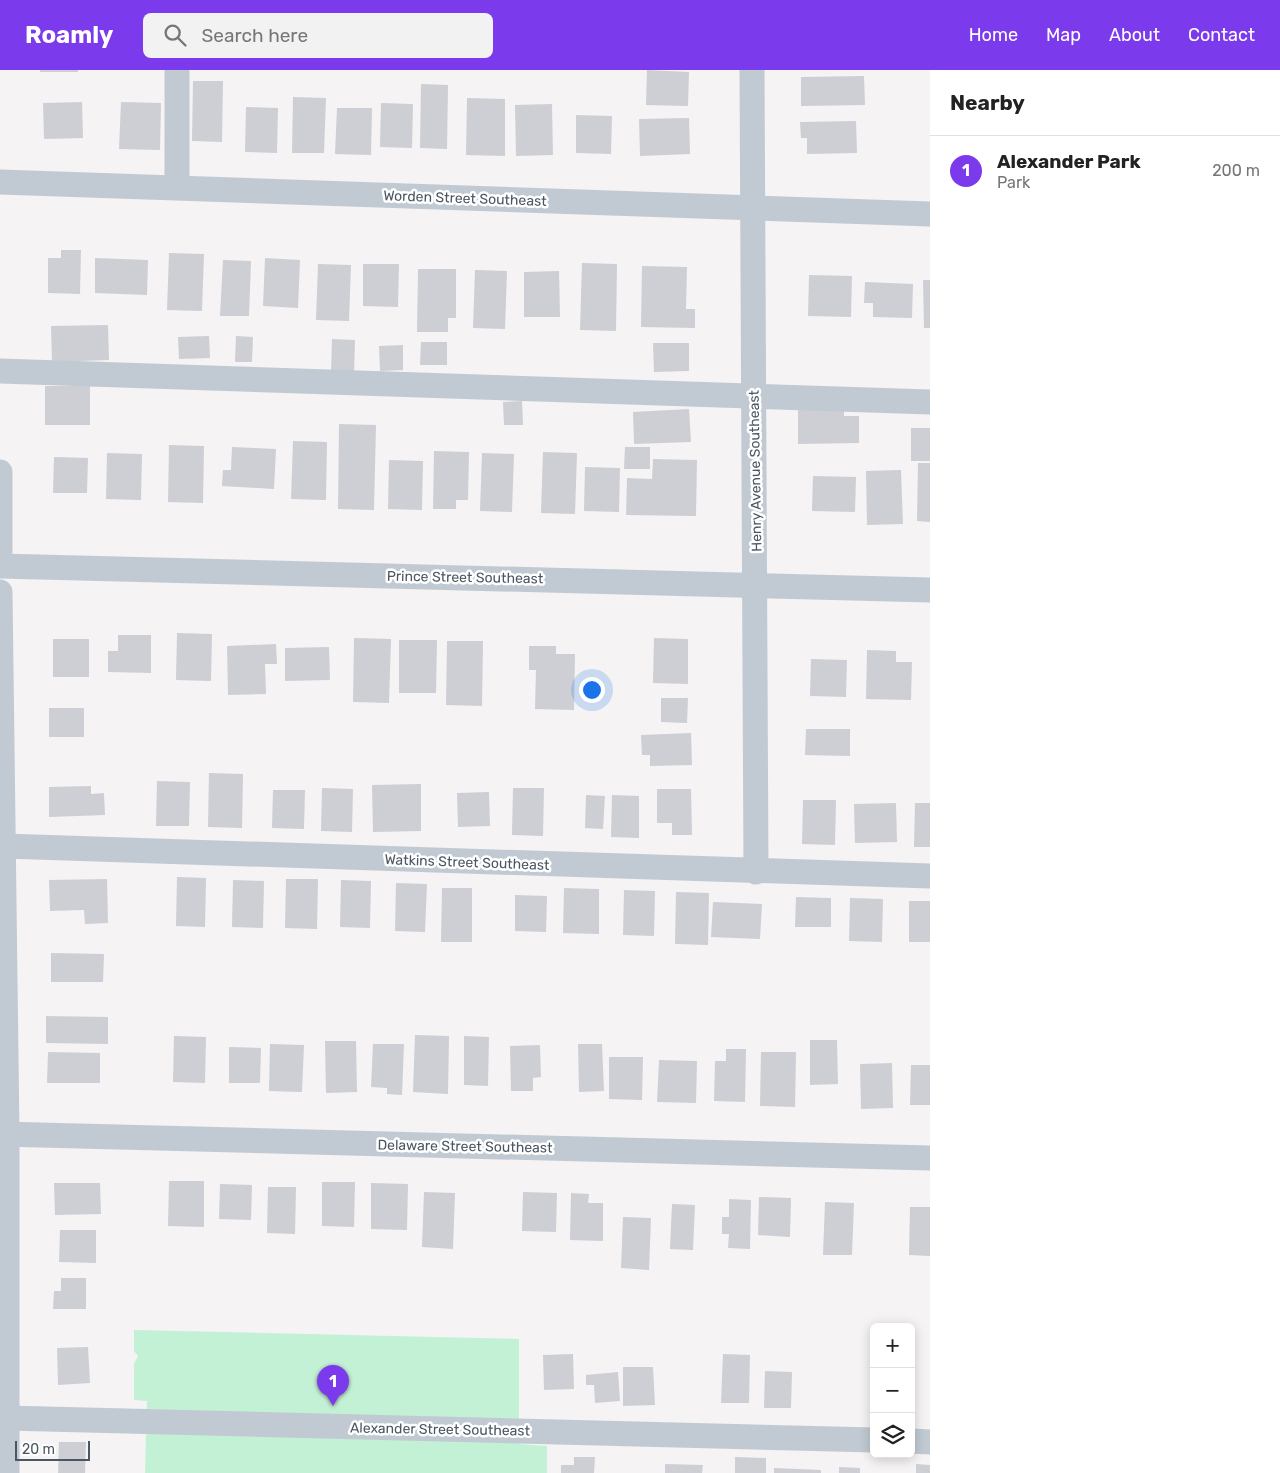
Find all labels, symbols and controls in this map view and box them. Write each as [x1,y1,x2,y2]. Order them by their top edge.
search box [143,13,493,58]
text: Roamly [25,21,113,49]
icon: search [161,21,189,49]
text: Search here [201,24,308,47]
text: Home [969,24,1018,46]
text: Map [1046,24,1081,46]
text: About [1109,24,1160,46]
text: Contact [1188,24,1255,46]
text: Nearby [950,90,1025,115]
text: Alexander Park [997,150,1141,173]
text: 1 [962,161,970,180]
text: 200 m [1212,161,1260,180]
text: Park [997,173,1030,192]
street label: Worden Street Southeast [383,187,547,210]
street label: Henry Avenue Southeast [746,389,765,552]
street label: Prince Street Southeast [387,568,544,587]
your location [579,677,605,703]
street label: Watkins Street Southeast [384,851,550,874]
street label: Delaware Street Southeast [377,1136,553,1157]
map controls [870,1323,915,1458]
button: + [870,1323,915,1368]
pin: 1 [317,1365,349,1406]
button: − [870,1368,915,1413]
button: layers [870,1413,915,1458]
street label: Alexander Street Southeast [350,1419,531,1440]
scale bar [15,1438,90,1461]
text: 20 m [22,1441,55,1458]

